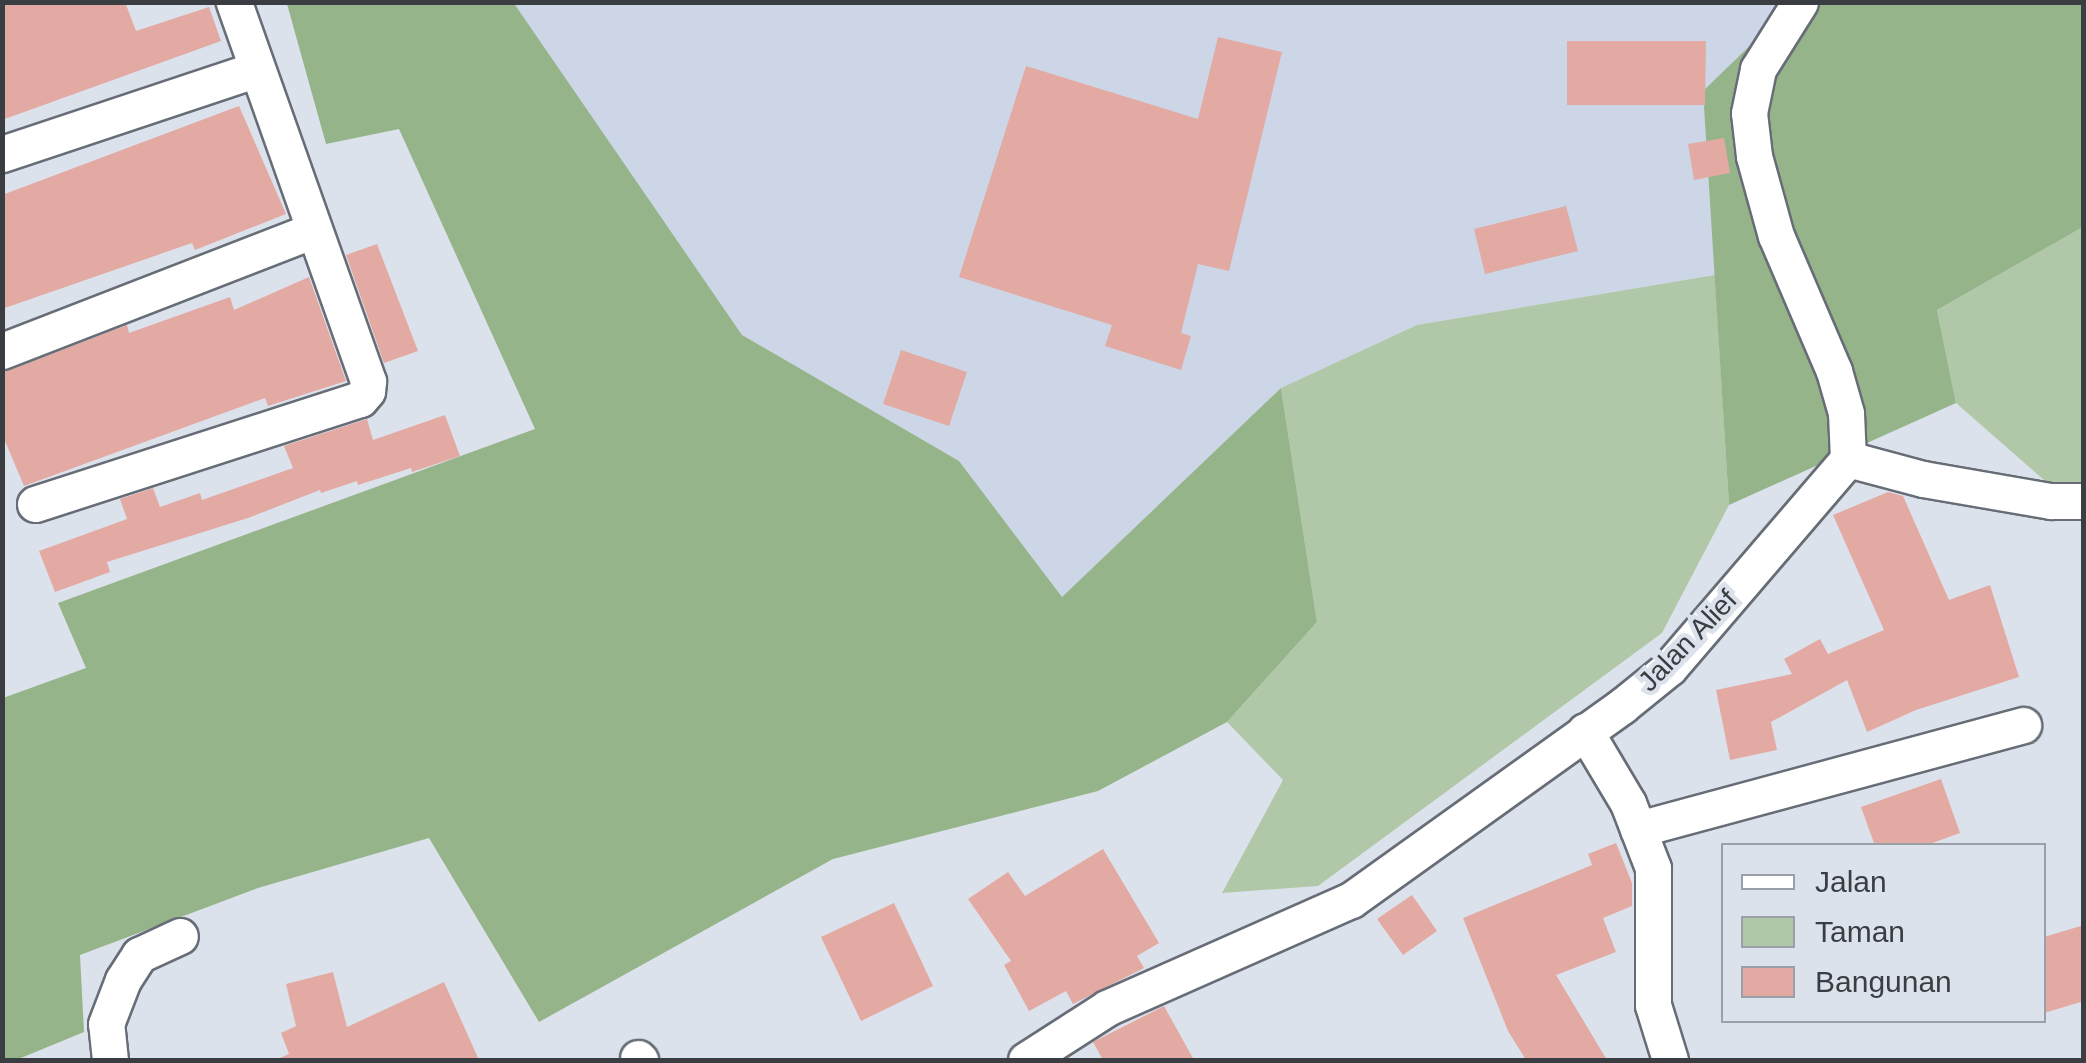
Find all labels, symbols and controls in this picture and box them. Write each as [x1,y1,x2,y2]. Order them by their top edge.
street label: Jalan Alief [1631,583,1745,699]
legend [1721,843,2046,1023]
text: Jalan [1815,865,1887,898]
text: Taman [1815,915,1905,948]
text: Bangunan [1815,965,1952,998]

